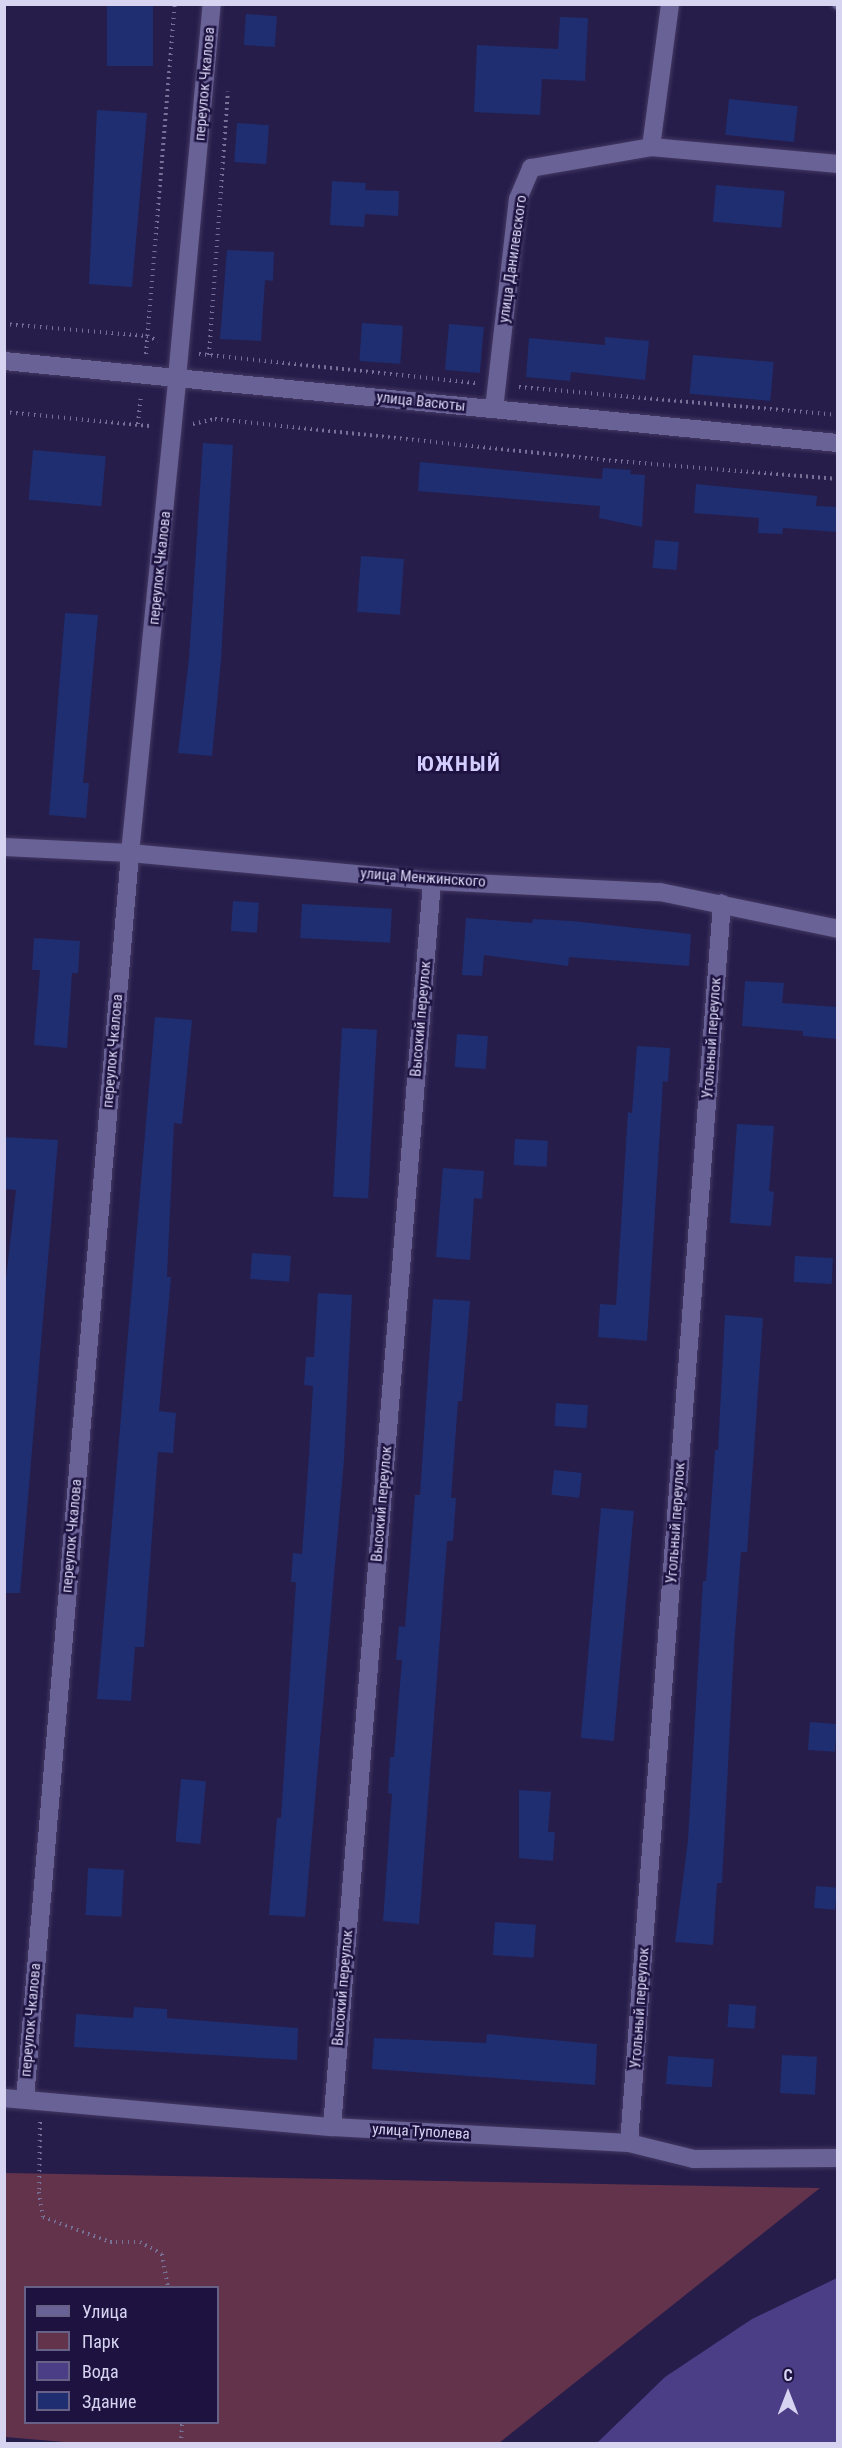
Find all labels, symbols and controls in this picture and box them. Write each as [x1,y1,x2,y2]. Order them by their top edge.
street label: переулок Чкалова [191,26,219,142]
street label: улица Данилевского [495,194,531,324]
street label: улица Васюты [376,388,466,416]
street label: переулок Чкалова [145,510,175,626]
district label: ЮЖНЫЙ [417,751,501,777]
street label: улица Менжинского [360,865,486,891]
street label: Высокий переулок [407,960,435,1078]
street label: Угольный переулок [699,977,725,1099]
street label: переулок Чкалова [99,993,127,1109]
street label: Высокий переулок [368,1445,396,1563]
street label: Угольный переулок [663,1462,689,1584]
street label: переулок Чкалова [58,1478,86,1594]
street label: Высокий переулок [329,1929,357,2047]
street label: Угольный переулок [627,1947,653,2069]
street label: переулок Чкалова [17,1962,45,2078]
street label: улица Туполева [372,2120,470,2144]
legend [24,2286,219,2424]
text: Улица [82,2301,128,2322]
text: Парк [82,2331,119,2352]
text: Вода [82,2361,119,2382]
north arrow [758,2364,818,2424]
text: С [783,2366,793,2385]
text: Здание [82,2391,136,2412]

